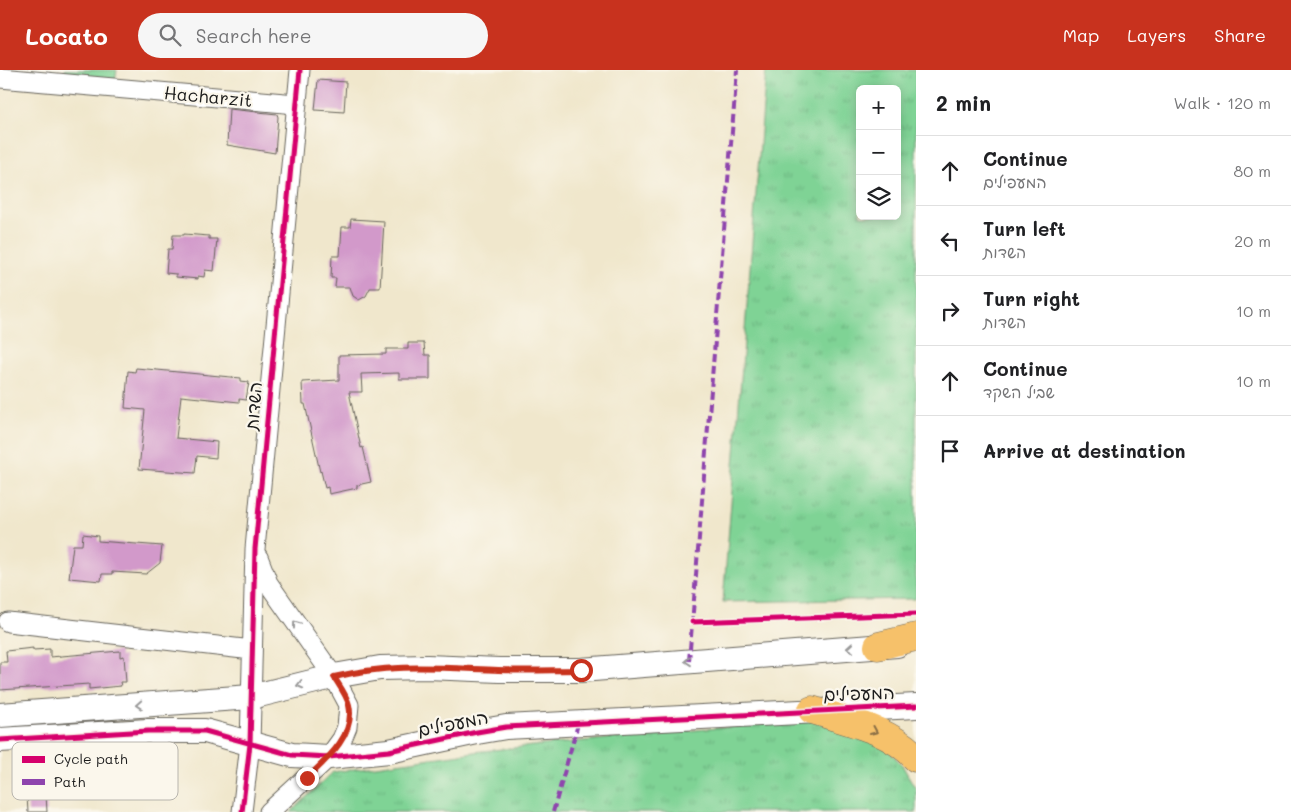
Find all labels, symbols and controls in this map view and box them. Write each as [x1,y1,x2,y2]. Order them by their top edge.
search box [138,13,488,58]
text: Locato [25,20,108,51]
icon: search [156,21,184,49]
text: Search here [196,23,311,48]
text: Map [1063,23,1099,47]
text: Layers [1127,23,1186,47]
text: Share [1214,23,1266,47]
street label: Hacharzit [163,80,253,112]
map controls [856,85,901,220]
button: + [856,85,901,130]
text: 2 min [936,89,991,116]
text: Walk · 120 m [1173,92,1271,113]
button: − [856,130,901,175]
text: Continue [983,146,1068,171]
icon: ahead [936,157,964,185]
text: 80 m [1234,160,1271,181]
text: המעפילים [983,171,1047,192]
button: layers [856,175,901,220]
text: Turn left [983,216,1066,241]
icon: left [936,227,964,255]
text: 20 m [1234,230,1271,251]
text: השדות [983,241,1026,262]
text: Turn right [983,286,1080,311]
icon: right [936,297,964,325]
text: 10 m [1236,300,1271,321]
text: השדות [983,311,1026,332]
text: Continue [983,356,1068,381]
icon: ahead [936,367,964,395]
text: 10 m [1236,370,1271,391]
street label: השדות [239,381,267,432]
text: שביל השקד [983,381,1055,402]
icon: arrive [936,437,964,465]
text: Arrive at destination [983,438,1186,463]
one-way arrow [293,621,302,630]
one-way arrow [846,643,854,654]
one-way arrow [684,656,692,667]
route start [570,659,593,682]
one-way arrow [296,679,305,690]
street label: המעפילים [823,680,895,706]
one-way arrow [135,699,143,710]
street label: המעפילים [415,704,490,742]
one-way arrow [869,724,878,735]
legend [12,742,178,800]
text: Cycle path [54,749,128,768]
route end [296,767,319,790]
text: Path [54,772,85,791]

